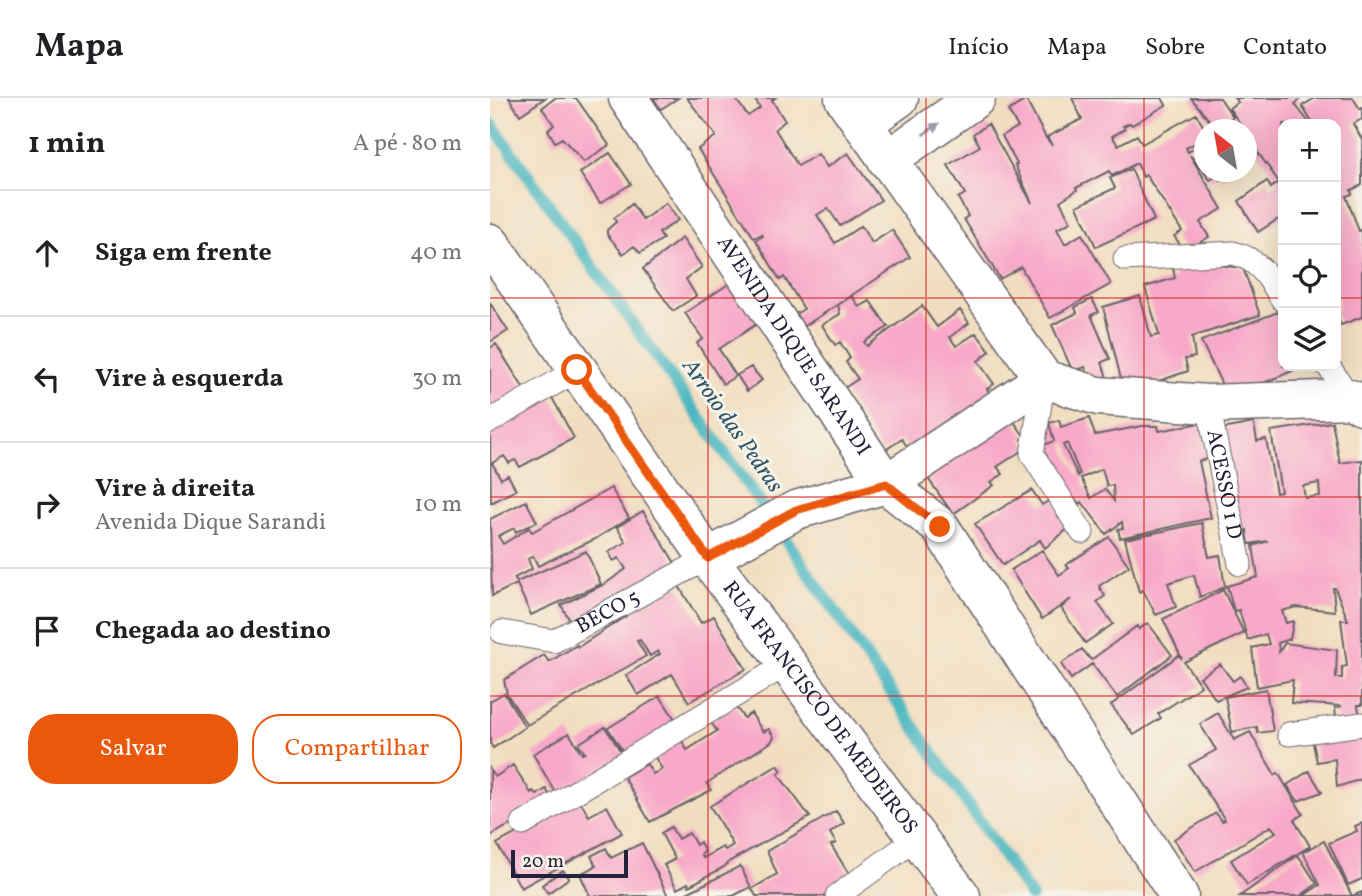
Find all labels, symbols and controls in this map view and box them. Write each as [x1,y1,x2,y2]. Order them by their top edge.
text: Mapa [35,25,124,71]
text: Início [948,31,1009,65]
text: Mapa [1047,31,1107,65]
text: Sobre [1145,31,1205,65]
text: Contato [1243,31,1327,65]
north arrow [1194,119,1257,182]
map controls [1278,119,1341,371]
button: + [1278,119,1341,182]
one-way arrow [922,122,940,136]
text: 1 min [28,123,105,165]
text: A pé · 80 m [353,128,462,160]
button: − [1278,182,1341,245]
street label: AVENIDA DIQUE SARANDI [710,230,878,461]
icon: ahead [28,234,66,272]
text: Siga em frente [95,235,272,271]
text: 40 m [410,237,462,269]
button: locate [1278,245,1341,308]
button: layers [1278,308,1341,371]
water label: Arroio das Pedras [673,352,790,500]
route start [561,354,592,385]
icon: left [28,360,66,398]
text: Vire à esquerda [95,361,284,397]
text: 30 m [412,363,462,395]
street label: ACESSO 1 D [1199,427,1249,542]
text: Vire à direita [95,471,255,507]
icon: right [28,486,66,524]
text: 10 m [414,489,462,521]
text: Avenida Dique Sarandi [95,507,326,539]
route end [924,511,955,542]
street label: RUA FRANCISCO DE MEDEIROS [716,575,924,840]
street label: BECO 5 [571,583,645,641]
icon: arrive [28,612,66,650]
text: Chegada ao destino [95,613,331,649]
button: Salvar [28,714,238,784]
button: Compartilhar [252,714,462,784]
scale bar [511,847,628,879]
text: 20 m [522,849,564,875]

